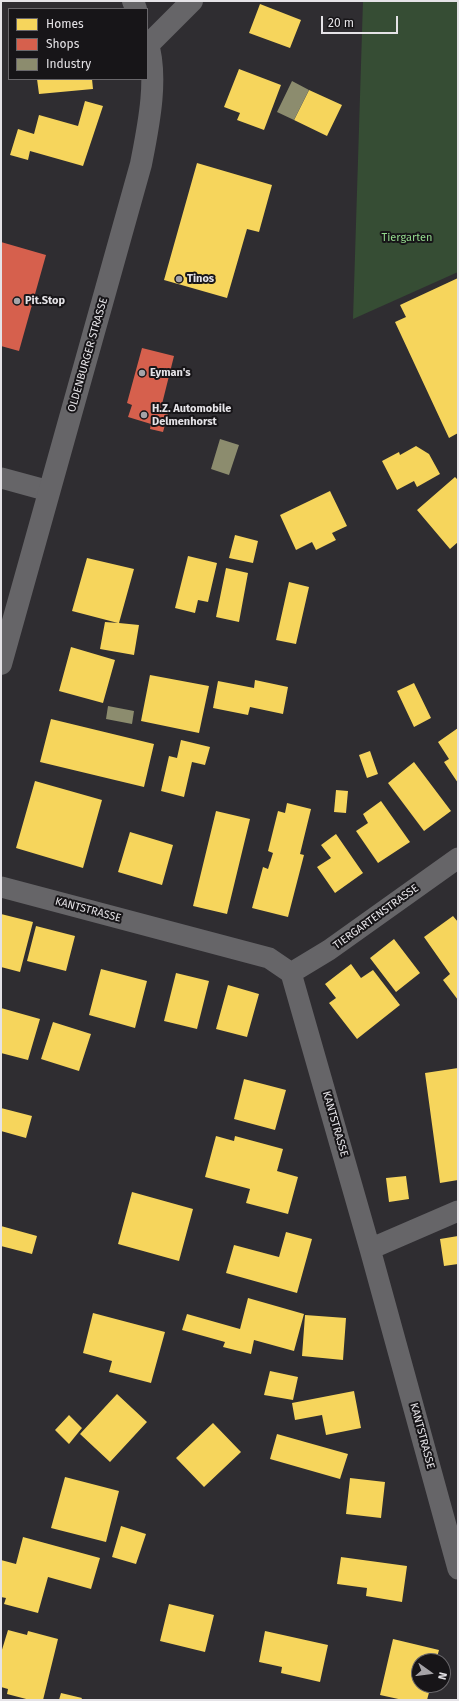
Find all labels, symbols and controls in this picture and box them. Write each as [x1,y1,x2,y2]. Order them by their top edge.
legend [8,8,148,80]
scale bar [323,8,400,34]
text: 20 m [328,16,354,30]
text: Homes [46,17,84,31]
text: Shops [46,37,79,51]
text: Industry [46,57,91,71]
park label: Tiergarten [382,231,432,245]
place label: Tinos [187,272,214,286]
marker: Tinos [174,274,184,284]
place label: Pit.Stop [25,294,65,308]
marker: Pit.Stop [12,296,22,306]
street label: OLDENBURGER STRASSE [65,296,111,414]
place label: Eyman's [150,366,191,380]
marker: Eyman's [137,368,147,378]
place label: H.Z. Automobile Delmenhorst [152,402,231,428]
marker: H.Z. Automobile Delmenhorst [139,410,149,420]
street label: TIERGARTENSTRASSE [331,882,421,952]
street label: KANTSTRASSE [53,895,123,925]
street label: KANTSTRASSE [319,1090,351,1158]
street label: KANTSTRASSE [407,1401,437,1471]
north arrow [411,1653,451,1693]
text: N [435,1671,449,1681]

